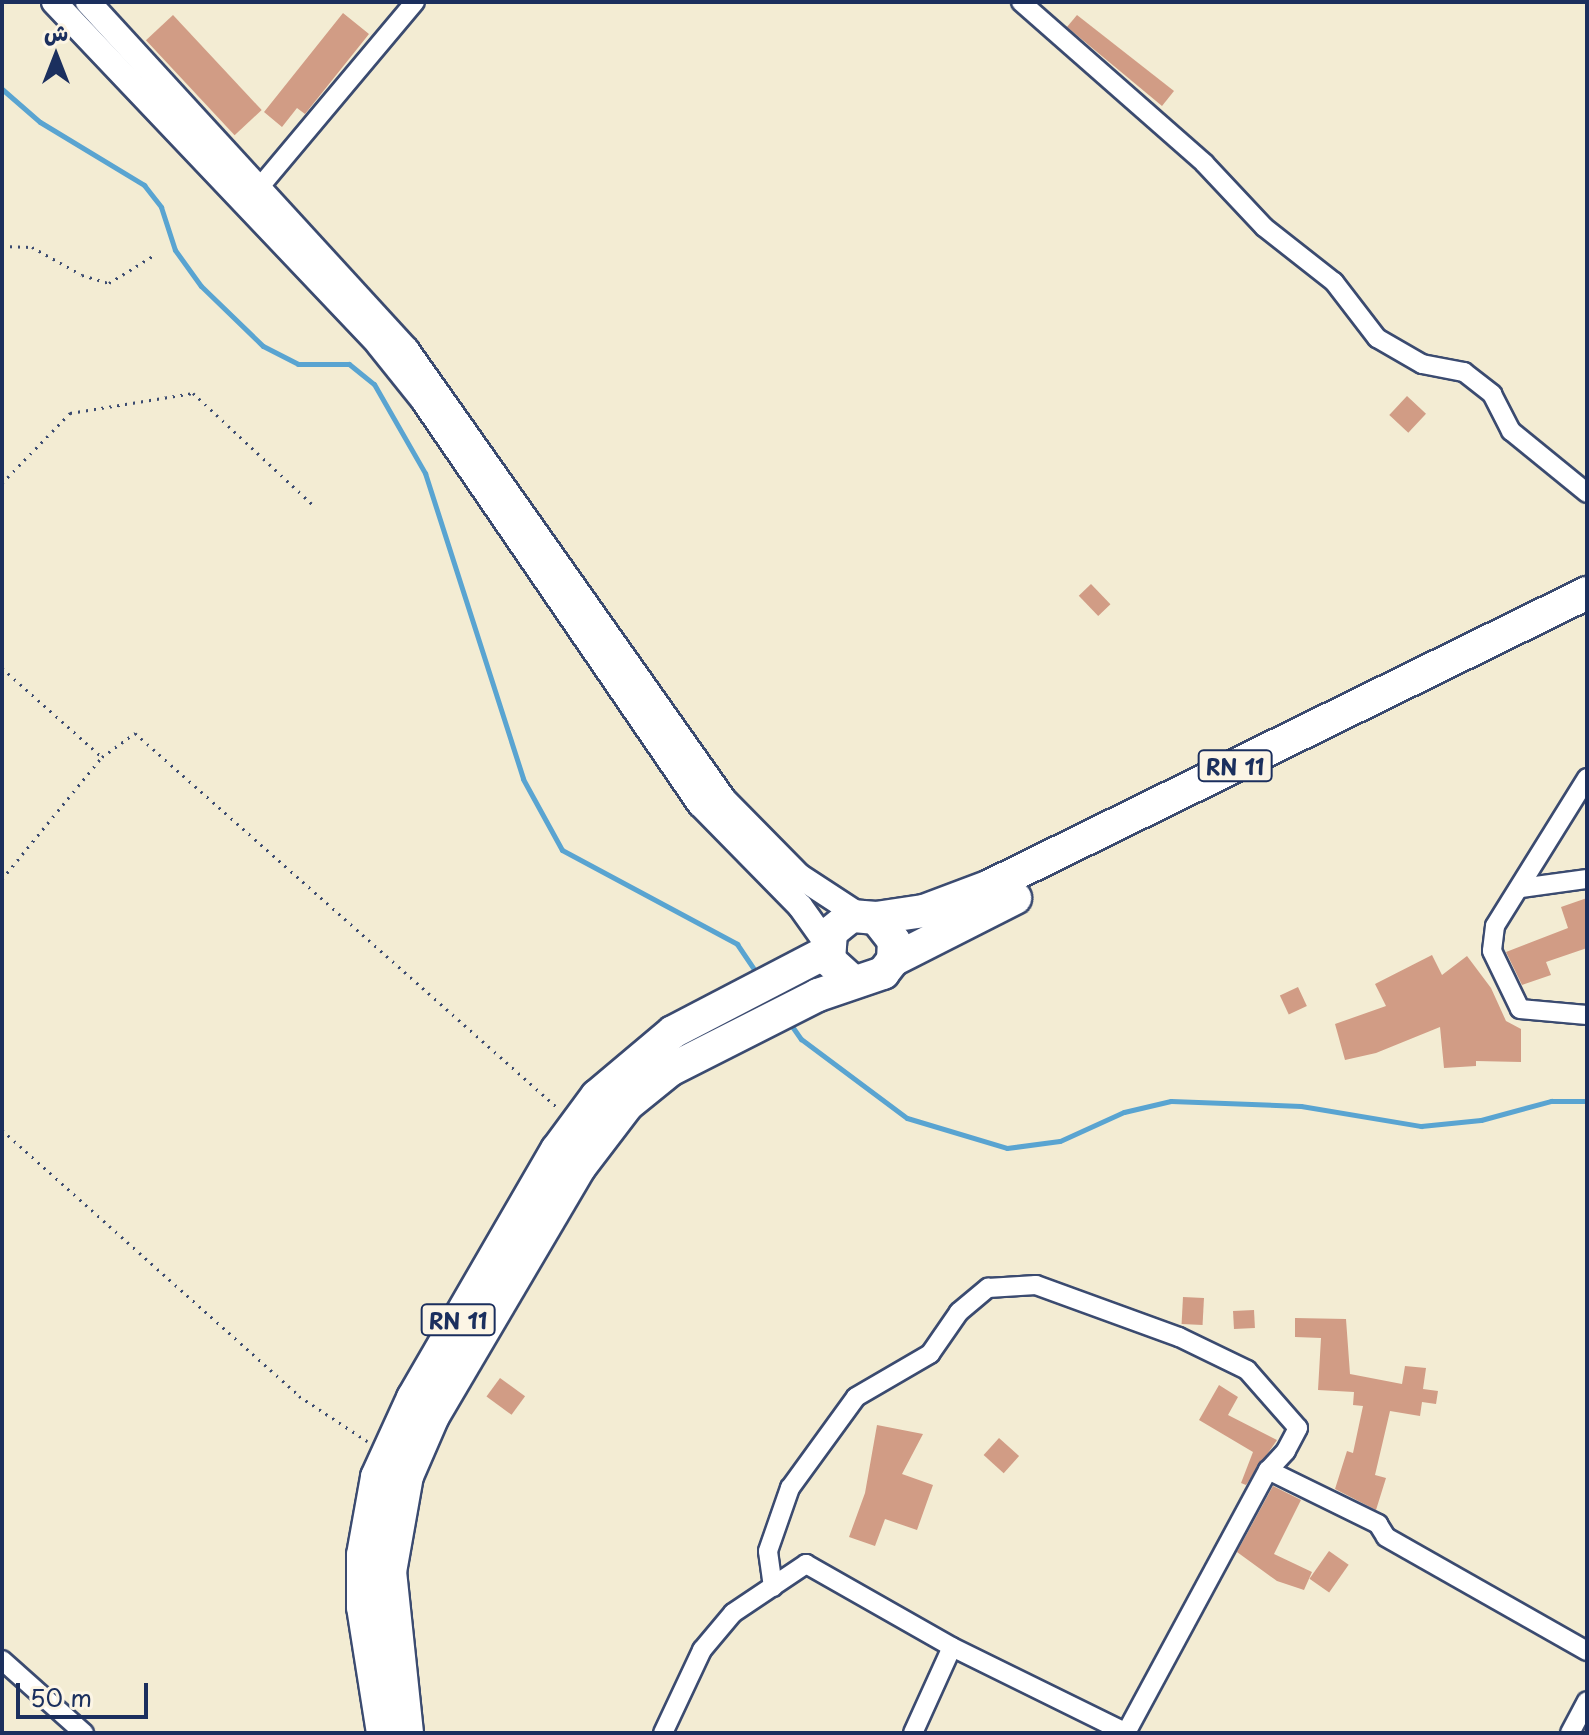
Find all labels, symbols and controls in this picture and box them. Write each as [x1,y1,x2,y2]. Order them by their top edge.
text: ش [44,15,68,48]
north arrow [16,16,96,96]
road number: RN 11 [1195,748,1275,784]
road number: RN 11 [418,1302,498,1338]
scale bar [20,1667,152,1717]
text: 50 m [30,1679,92,1715]

